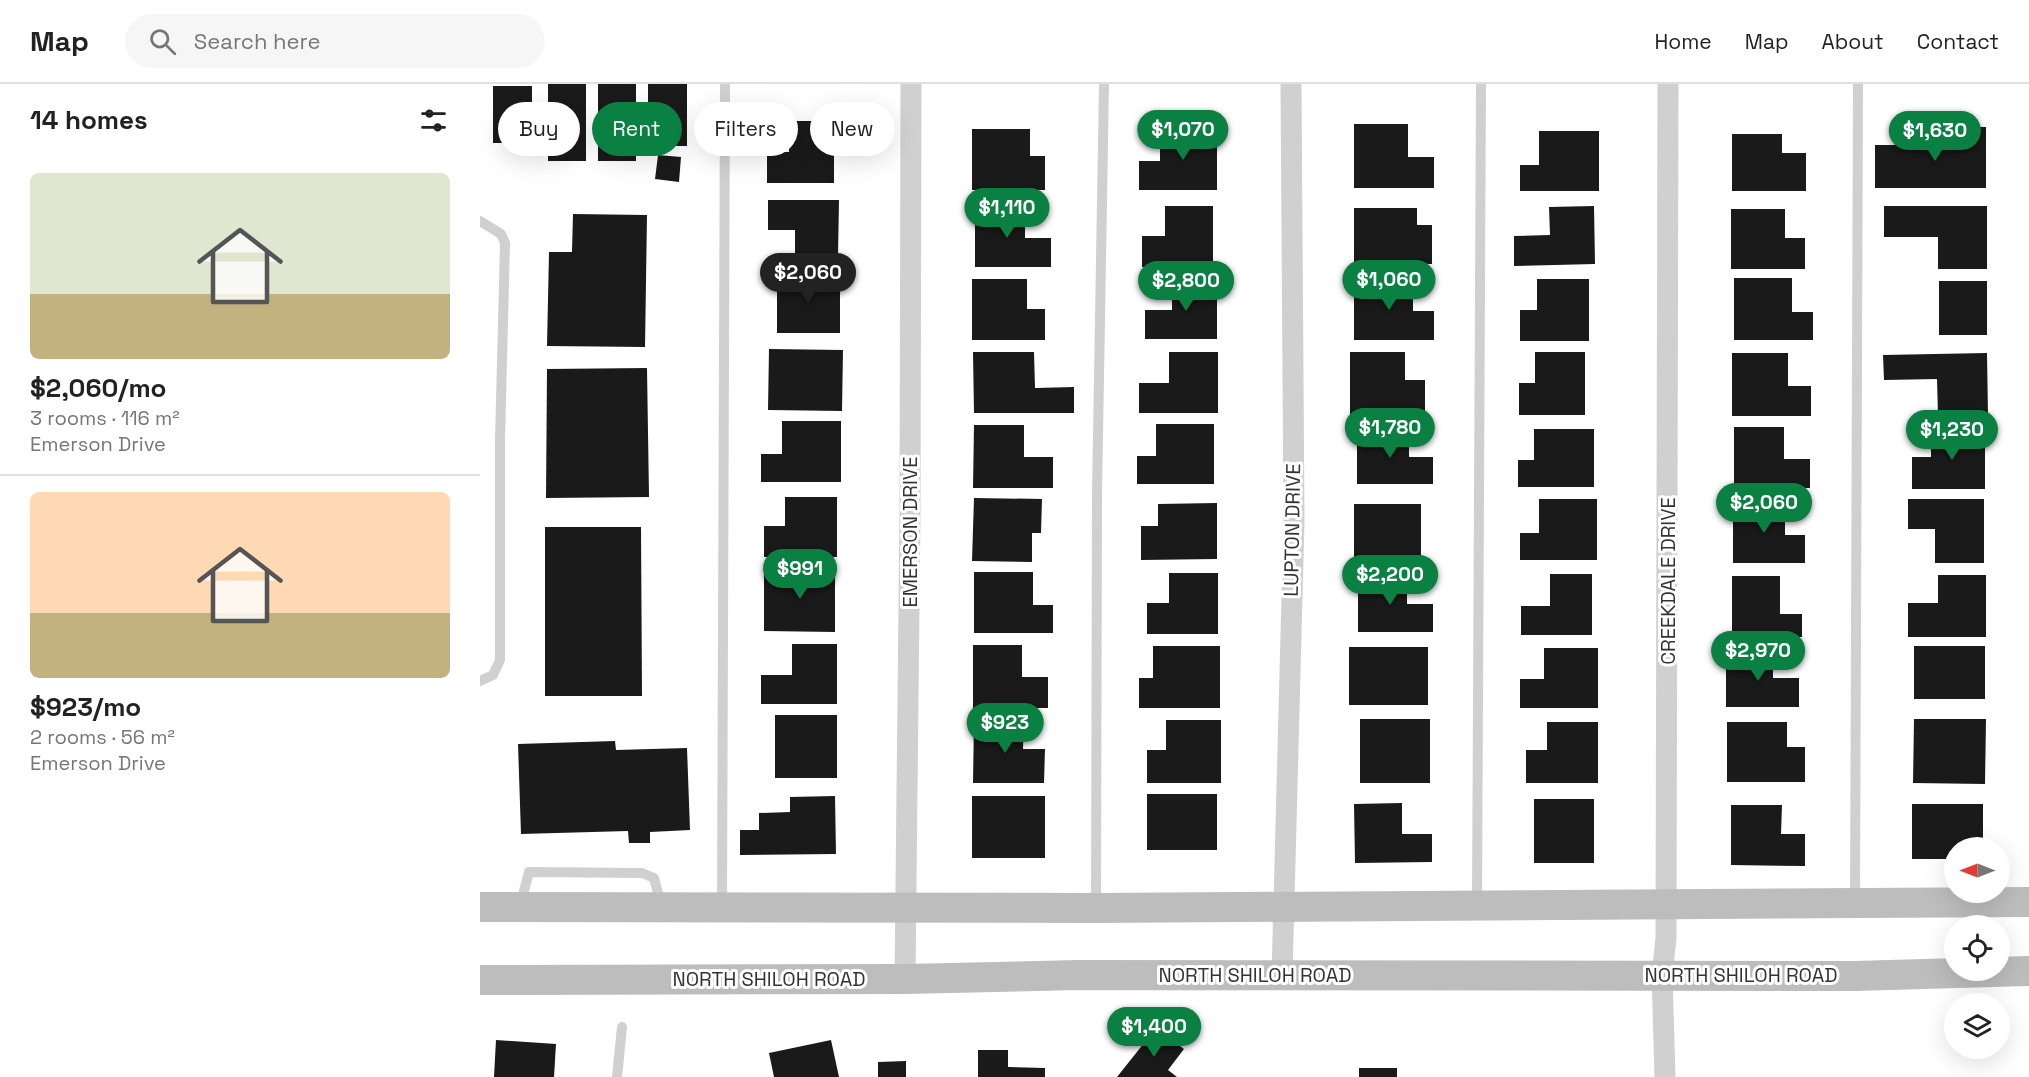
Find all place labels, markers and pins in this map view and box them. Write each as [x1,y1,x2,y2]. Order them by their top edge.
pin: $1,070 [1134,110,1232,161]
pin: $1,630 [1886,111,1984,162]
pin: $1,110 [958,188,1056,239]
pin: $2,060 [759,253,857,304]
pin: $1,060 [1340,260,1438,311]
pin: $2,800 [1137,261,1235,312]
pin: $1,780 [1341,408,1439,459]
pin: $1,230 [1903,410,2001,461]
pin: $2,060 [1715,483,1813,534]
pin: $991 [764,549,836,600]
pin: $2,200 [1341,555,1439,606]
pin: $2,970 [1709,631,1807,682]
pin: $923 [969,703,1041,754]
pin: $1,400 [1105,1007,1203,1058]

